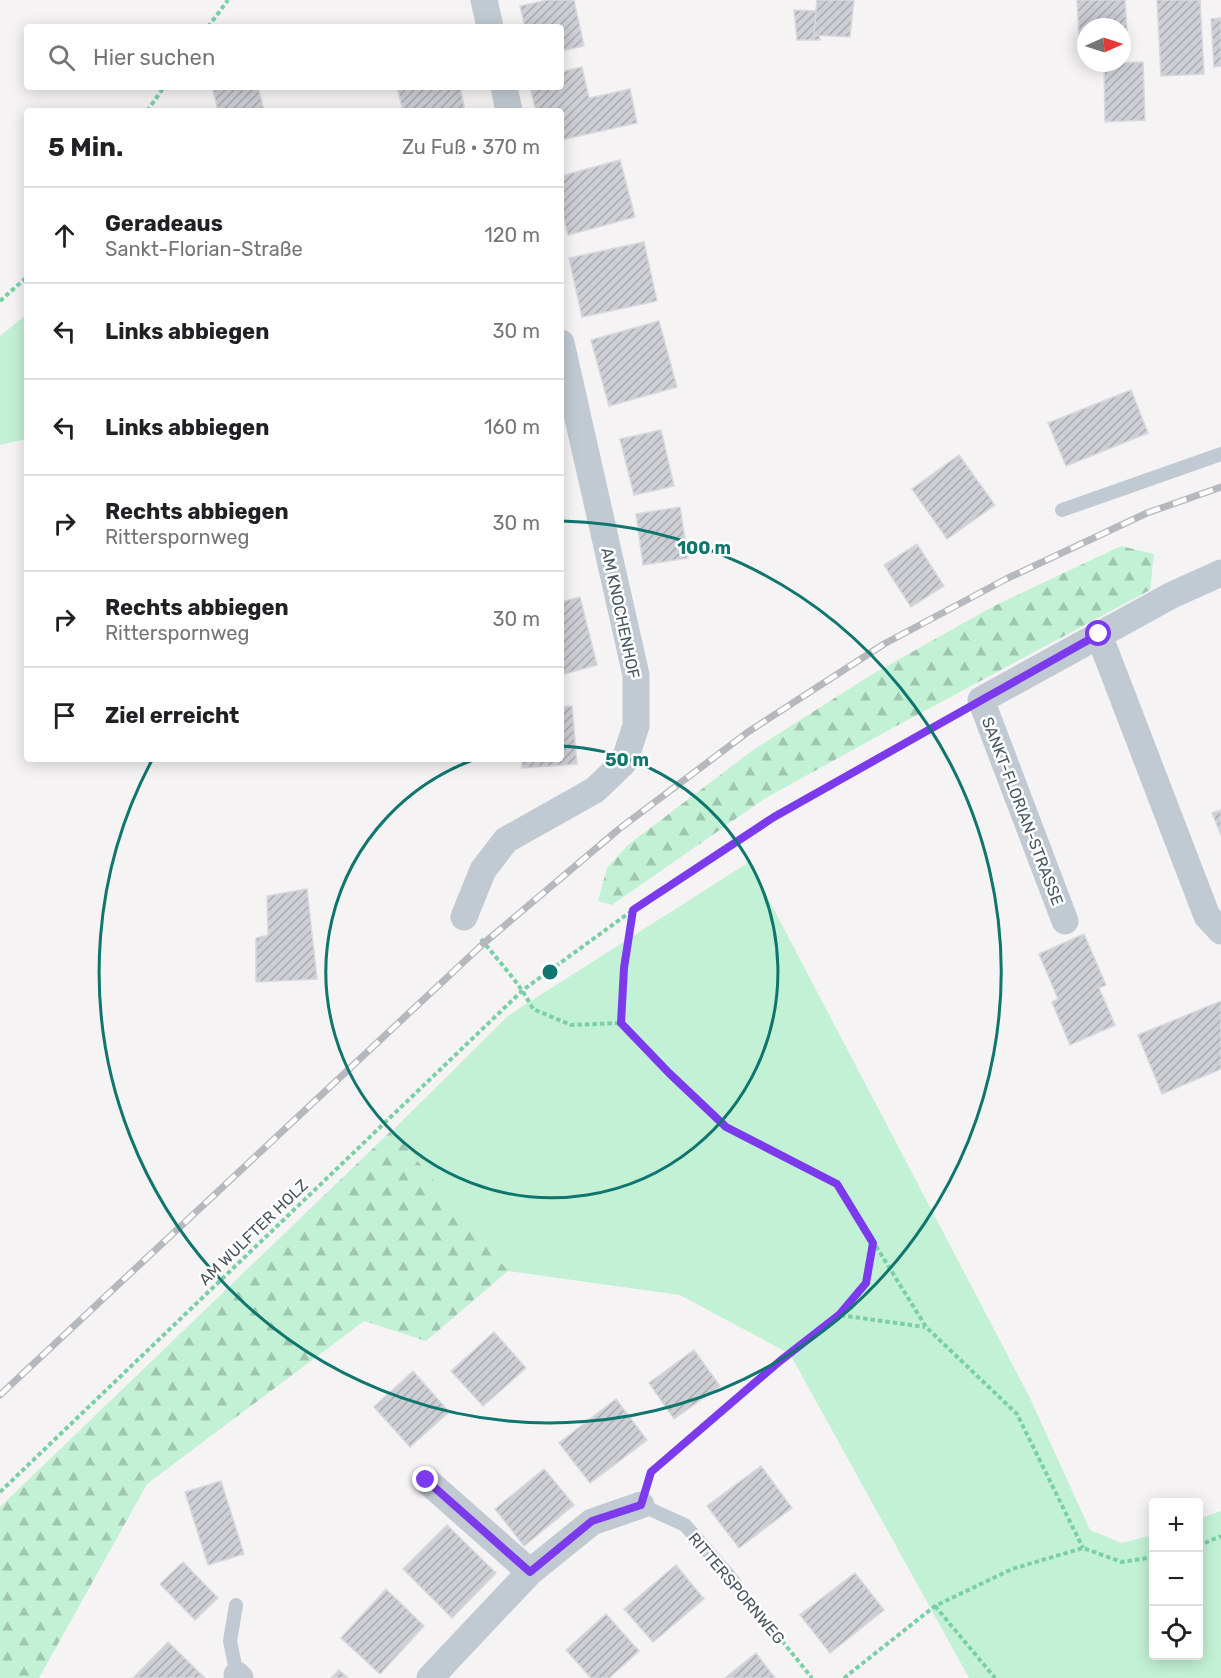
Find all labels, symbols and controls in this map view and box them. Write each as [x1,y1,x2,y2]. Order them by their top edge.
north arrow [1077,18,1131,72]
search box [24,24,564,90]
icon: search [45,41,78,74]
text: Hier suchen [93,44,215,71]
text: 5 Min. [48,132,123,163]
text: Zu Fuß · 370 m [402,135,540,159]
text: Geradeaus [105,210,223,237]
icon: ahead [48,219,81,252]
text: 120 m [484,223,540,247]
text: Sankt-Florian-Straße [105,237,303,261]
icon: left [48,315,81,348]
text: Links abbiegen [105,318,269,345]
text: 30 m [493,319,540,343]
icon: left [48,411,81,444]
text: Links abbiegen [105,414,269,441]
text: 160 m [484,415,540,439]
text: Rechts abbiegen [105,498,289,525]
icon: right [48,507,81,540]
text: 30 m [493,511,540,535]
text: Ritterspornweg [105,525,249,549]
text: 100 m [677,537,731,559]
street label: AM KNOCHENHOF [597,546,644,680]
text: Rechts abbiegen [105,594,289,621]
icon: right [48,603,81,636]
text: 30 m [493,607,540,631]
route start [1085,620,1111,646]
text: Ritterspornweg [105,621,249,645]
icon: arrive [48,699,81,732]
text: Ziel erreicht [105,702,239,729]
street label: SANKT-FLORIAN-STRASSE [978,714,1067,908]
text: 50 m [605,749,649,771]
centre of rings [540,962,560,982]
street label: AM WULFTER HOLZ [195,1176,312,1289]
route end [412,1466,438,1492]
map controls [1149,1498,1203,1660]
button: + [1149,1498,1203,1552]
street label: RITTERSPORNWEG [685,1529,789,1648]
button: − [1149,1552,1203,1606]
button: locate [1149,1606,1203,1660]

